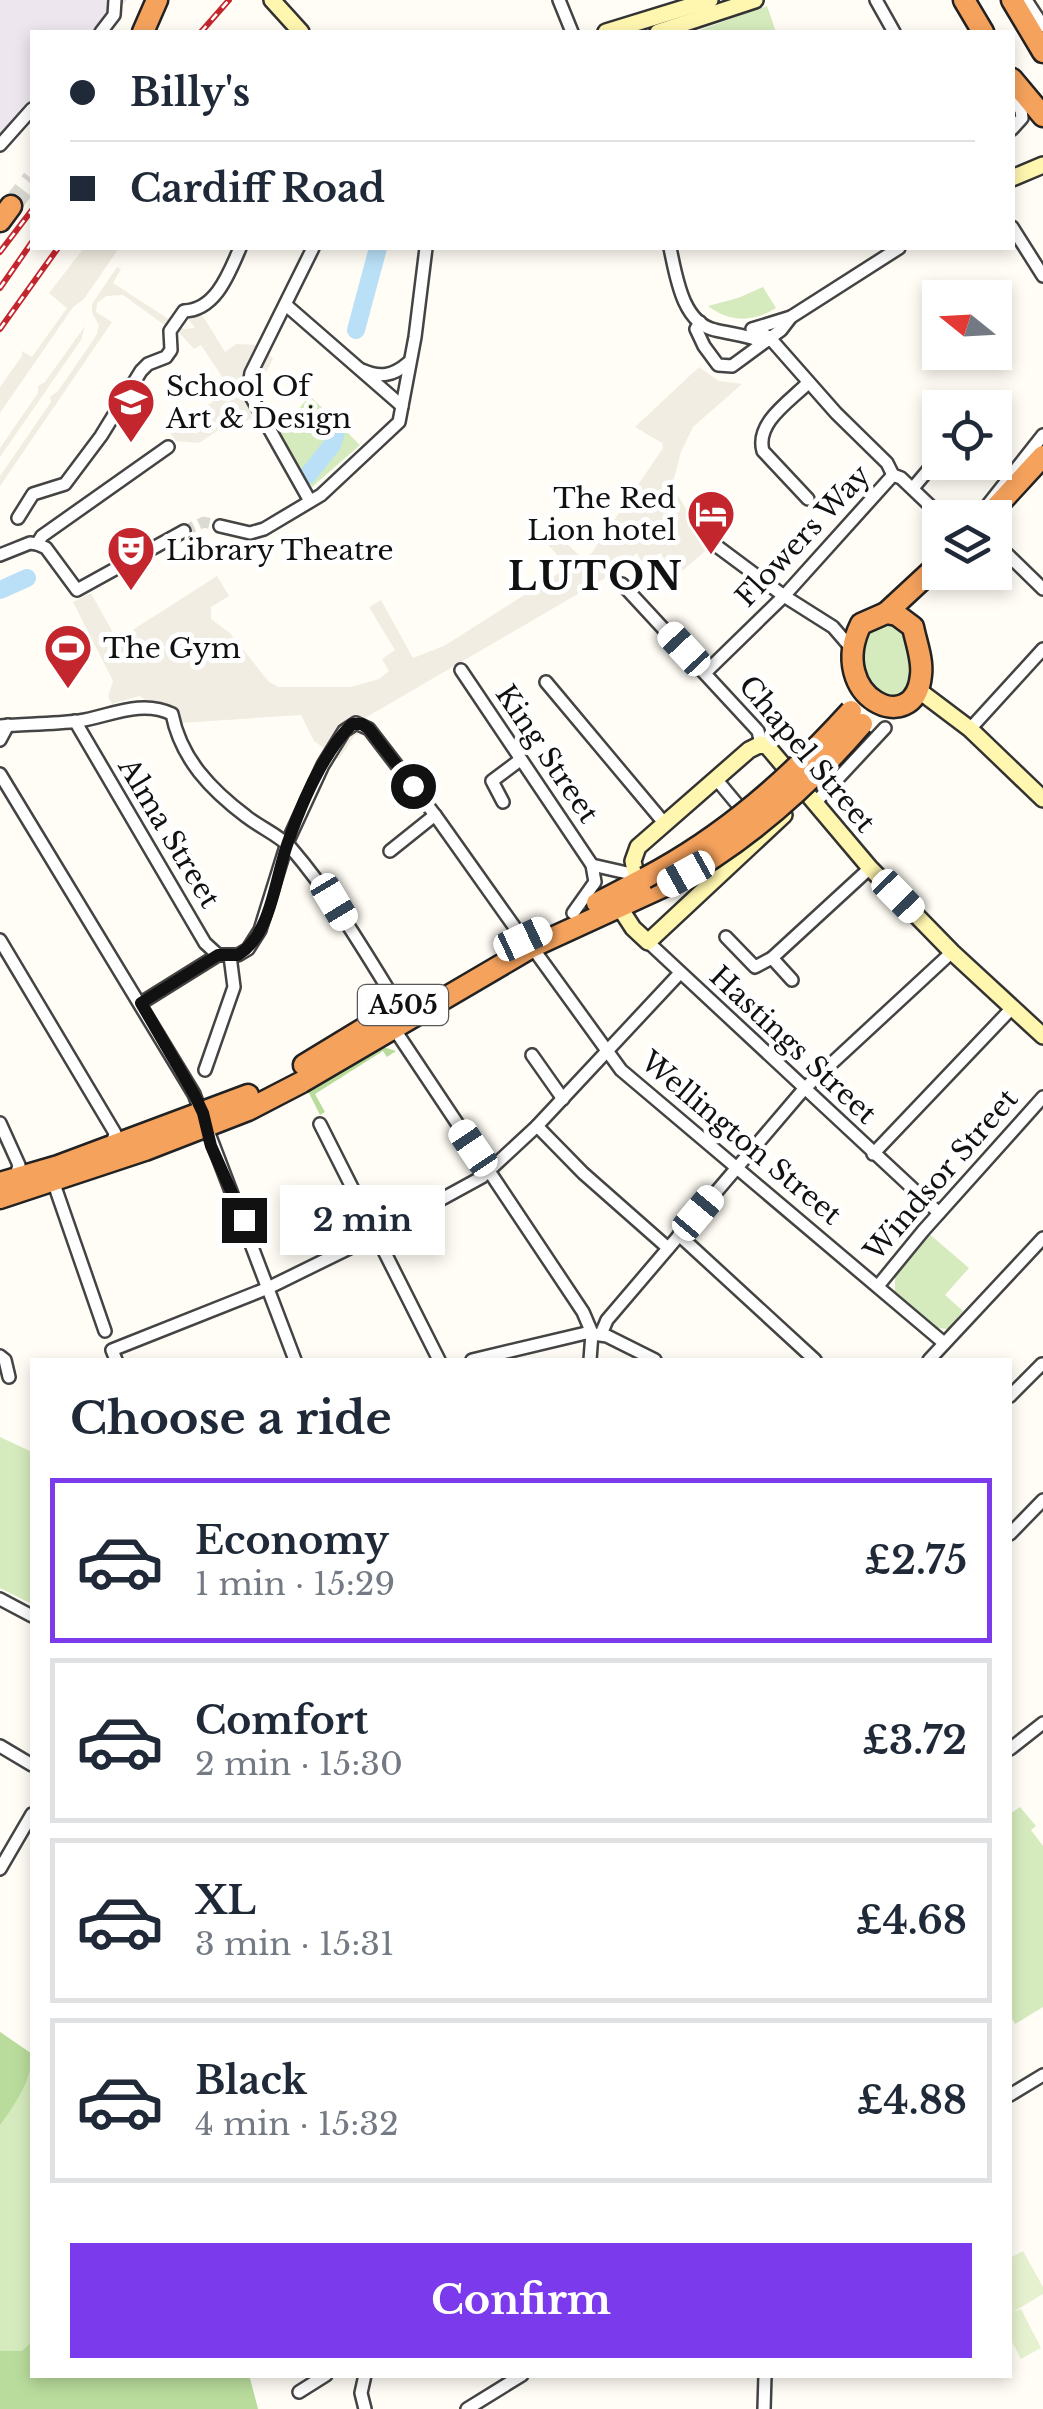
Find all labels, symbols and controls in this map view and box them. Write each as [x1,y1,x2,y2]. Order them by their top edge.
text: Billy's [130,69,250,116]
text: Cardiff Road [130,165,385,212]
north arrow [922,280,1012,370]
map controls [922,280,1012,590]
place label: School Of Art & Design [165,369,351,436]
school or university icon: School Of Art & Design [105,376,157,444]
button: locate [922,390,1012,480]
street label: Flowers Way [728,458,878,614]
place label: The Red Lion hotel [527,481,676,548]
hotel icon: The Red Lion hotel [685,488,737,556]
button: layers [922,500,1012,590]
theatre icon: Library Theatre [105,524,157,592]
place label: Library Theatre [166,533,394,568]
district label: LUTON [508,553,684,600]
car [653,617,715,681]
sports icon: The Gym [42,622,94,690]
place label: The Gym [103,631,241,666]
street label: Chapel Street [731,669,883,840]
street label: King Street [488,678,606,830]
street label: Alma Street [110,751,228,914]
route start [391,764,436,809]
car [652,846,720,902]
car [866,864,930,928]
car [306,869,362,935]
car [489,913,557,965]
street label: Hastings Street [702,959,884,1131]
road number: A505 [358,985,448,1025]
street label: Wellington Street [633,1043,849,1232]
street label: Windsor Street [856,1082,1025,1269]
car [444,1115,502,1181]
car [667,1180,729,1246]
callout: 2 min [279,1185,444,1255]
route end [222,1198,267,1243]
text: 2 min [313,1200,412,1240]
text: Choose a ride [70,1390,392,1446]
icon: car [75,1516,165,1606]
text: Economy [195,1517,389,1564]
text: £2.75 [864,1537,967,1584]
text: 1 min · 15:29 [195,1564,395,1604]
icon: car [75,1696,165,1786]
text: Comfort [195,1697,368,1744]
text: £3.72 [862,1717,967,1764]
text: 2 min · 15:30 [195,1744,403,1784]
icon: car [75,1876,165,1966]
text: XL [195,1877,256,1924]
text: £4.68 [856,1897,967,1944]
text: 3 min · 15:31 [195,1924,394,1964]
icon: car [75,2056,165,2146]
text: Black [195,2057,307,2104]
text: £4.88 [857,2077,967,2124]
text: 4 min · 15:32 [195,2104,399,2144]
button: Confirm [70,2243,972,2358]

